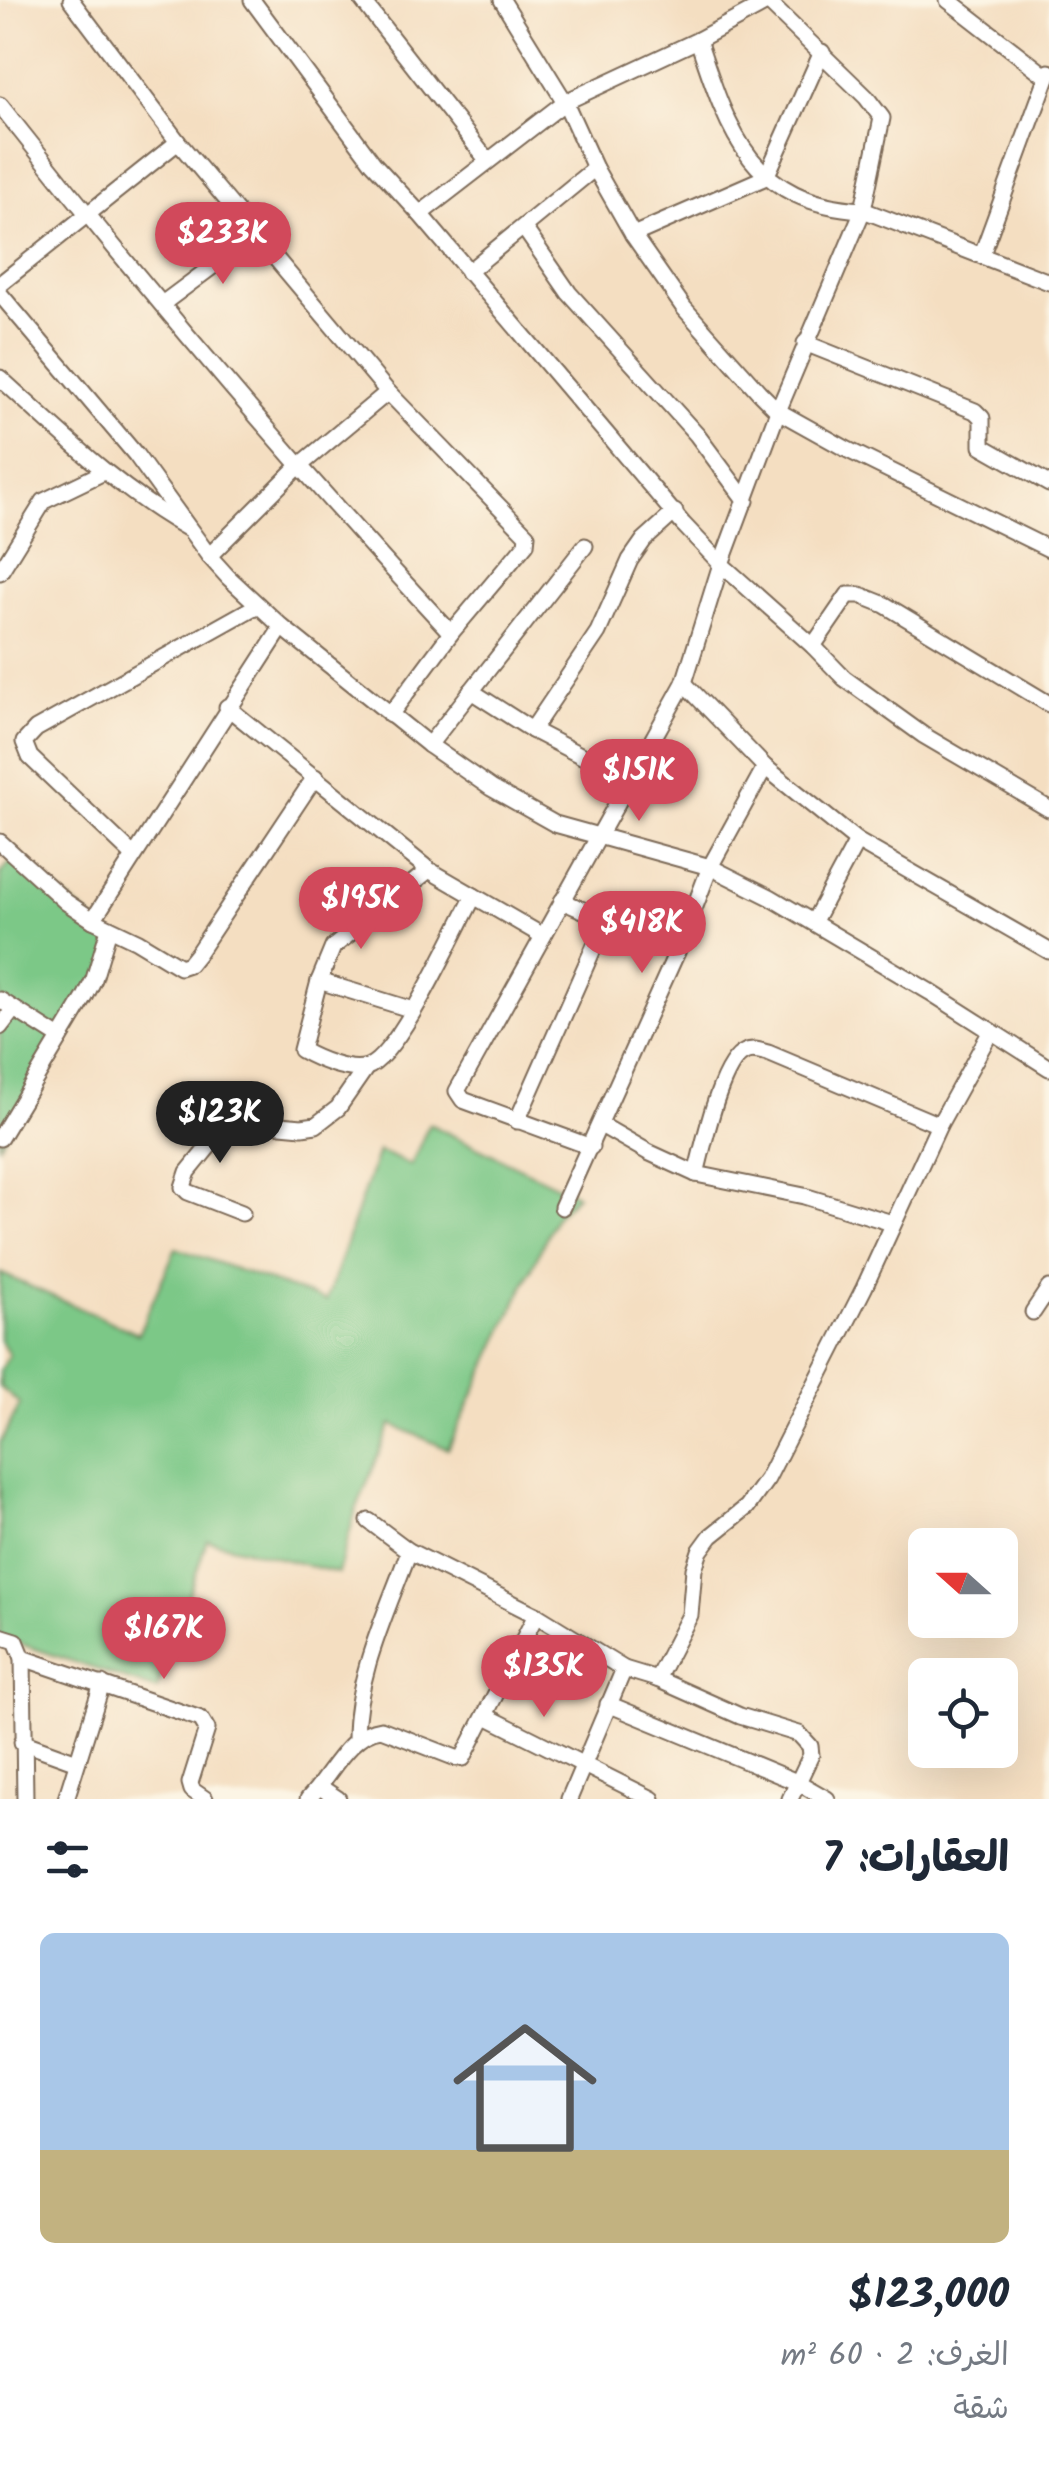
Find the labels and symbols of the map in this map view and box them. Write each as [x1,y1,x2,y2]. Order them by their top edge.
pin: $233K [153,202,293,287]
pin: $151K [569,739,709,824]
pin: $195K [291,867,431,952]
pin: $418K [572,891,712,976]
pin: $123K [150,1081,290,1166]
north arrow [908,1528,1018,1638]
pin: $167K [94,1597,234,1682]
pin: $135K [474,1635,614,1720]

